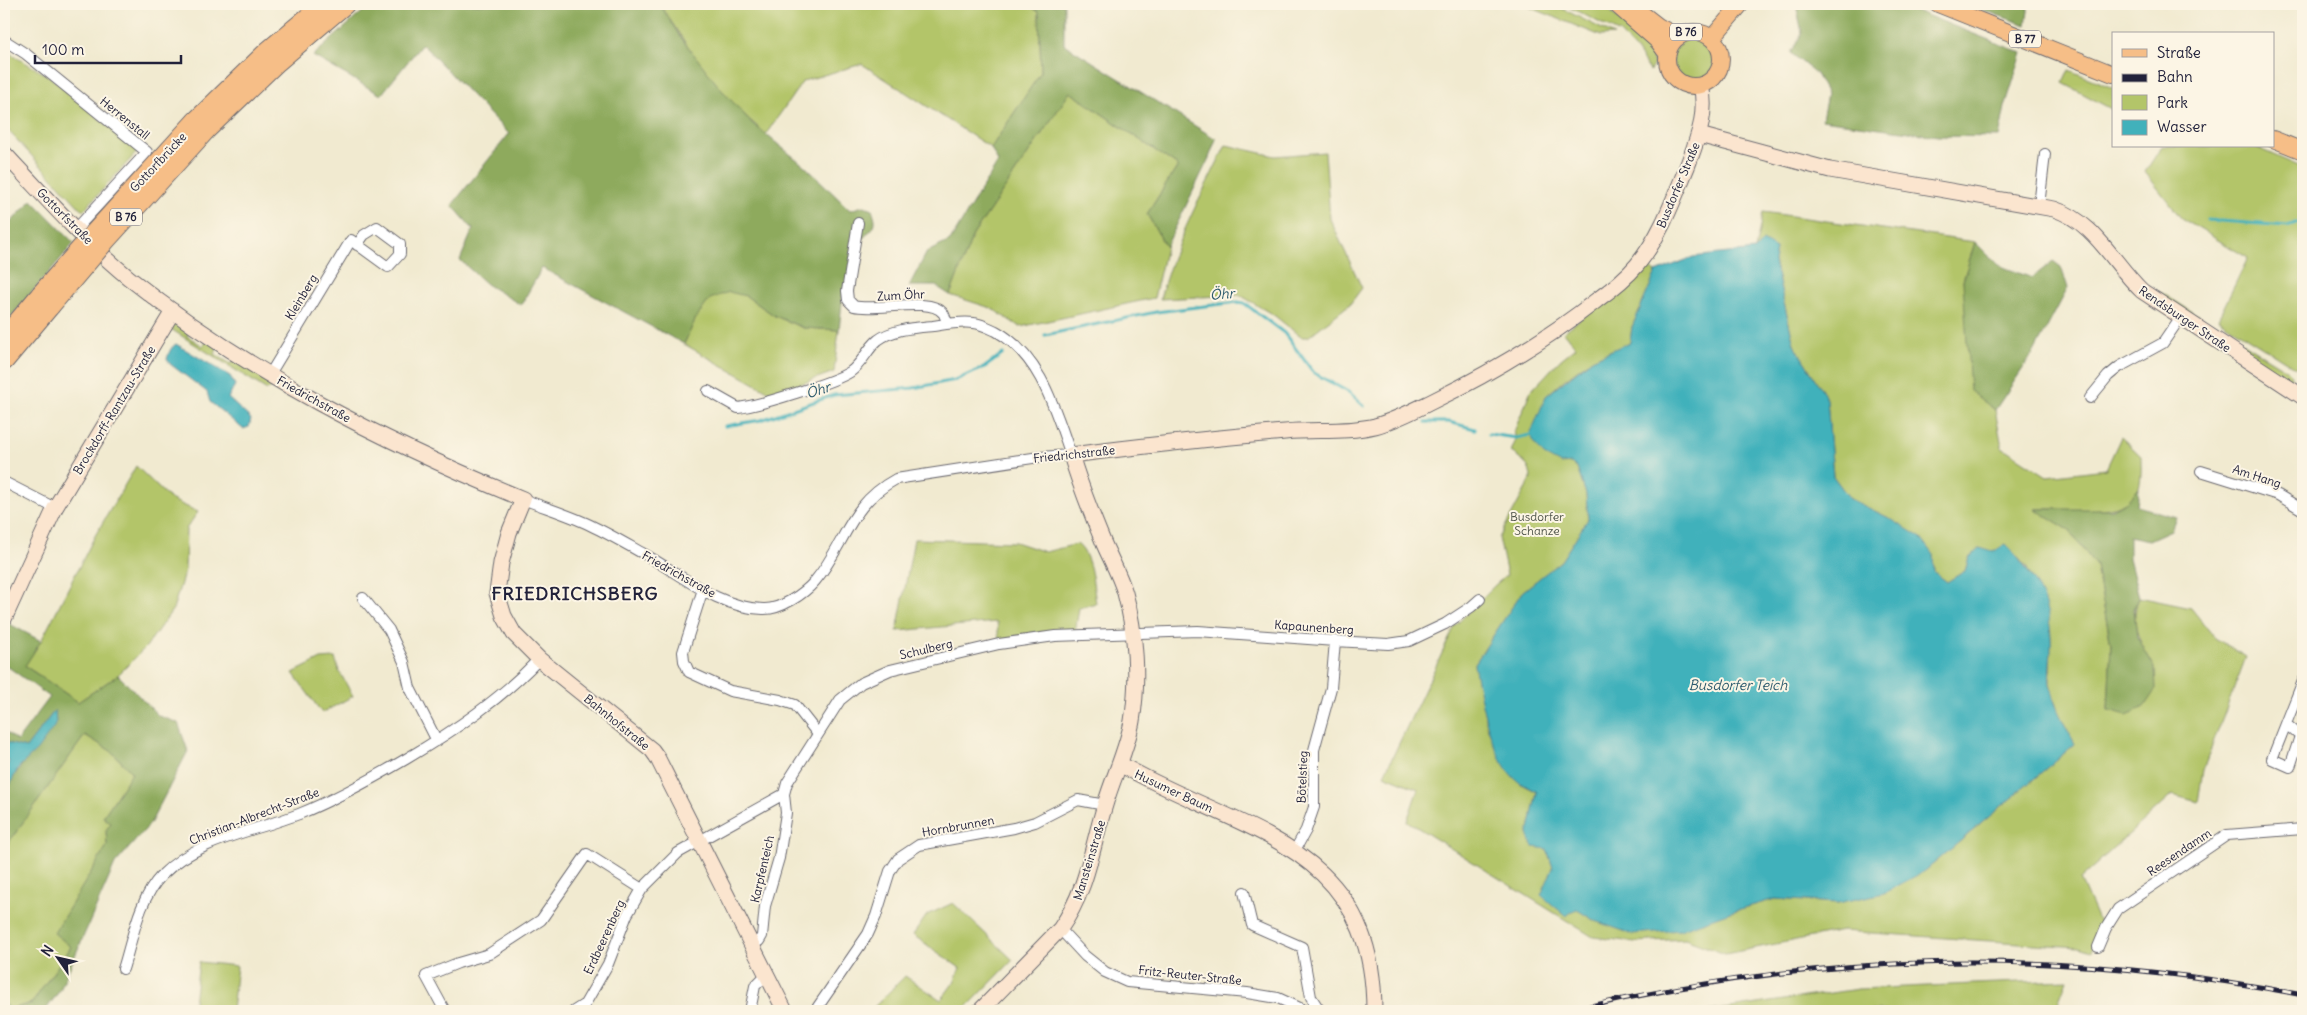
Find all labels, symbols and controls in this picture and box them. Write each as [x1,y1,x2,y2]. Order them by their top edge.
road number: B 76 [1670,24,1702,41]
road number: B 77 [2009,30,2041,48]
scale bar [35,32,181,64]
legend [2112,32,2274,148]
text: 100 m [42,40,84,59]
text: Straße [2157,43,2201,62]
text: Bahn [2157,67,2193,86]
street label: Herrenstall [97,93,153,143]
text: Park [2157,93,2188,112]
text: Wasser [2157,117,2207,136]
street label: Gottorfbrücke [127,129,189,195]
street label: Busdorfer Straße [1653,140,1703,230]
street label: Gottorfstraße [34,185,96,247]
road number: B 76 [110,208,142,226]
street label: Kleinberg [281,271,321,323]
street label: Rendsburger Straße [2136,283,2234,355]
water label: Öhr [1209,284,1237,304]
street label: Zum Öhr [877,286,925,304]
street label: Brockdorff-Rantzau-Straße [70,343,158,477]
street label: Friedrichstraße [274,373,354,425]
water label: Öhr [804,377,835,402]
street label: Friedrichstraße [1032,442,1116,466]
street label: Am Hang [2231,461,2283,491]
park label: Busdorfer Schanze [1510,509,1564,538]
street label: Friedrichstraße [639,548,719,600]
district label: FRIEDRICHSBERG [491,582,659,605]
street label: Kapaunenberg [1274,617,1354,637]
street label: Schulberg [898,636,954,662]
water label: Busdorfer Teich [1689,676,1788,694]
street label: Bahnhofstraße [581,691,653,753]
street label: Bötelstieg [1294,750,1310,804]
street label: Husumer Baum [1132,766,1216,816]
street label: Christian-Albrecht-Straße [187,784,321,848]
street label: Hornbrunnen [921,812,995,840]
street label: Mansteinstraße [1070,818,1108,902]
street label: Reesendamm [2144,825,2214,879]
street label: Karpfenteich [747,834,777,904]
street label: Erdbeerenberg [580,897,628,977]
north arrow [32,932,82,982]
text: N [37,942,57,960]
street label: Fritz-Reuter-Straße [1138,962,1242,988]

